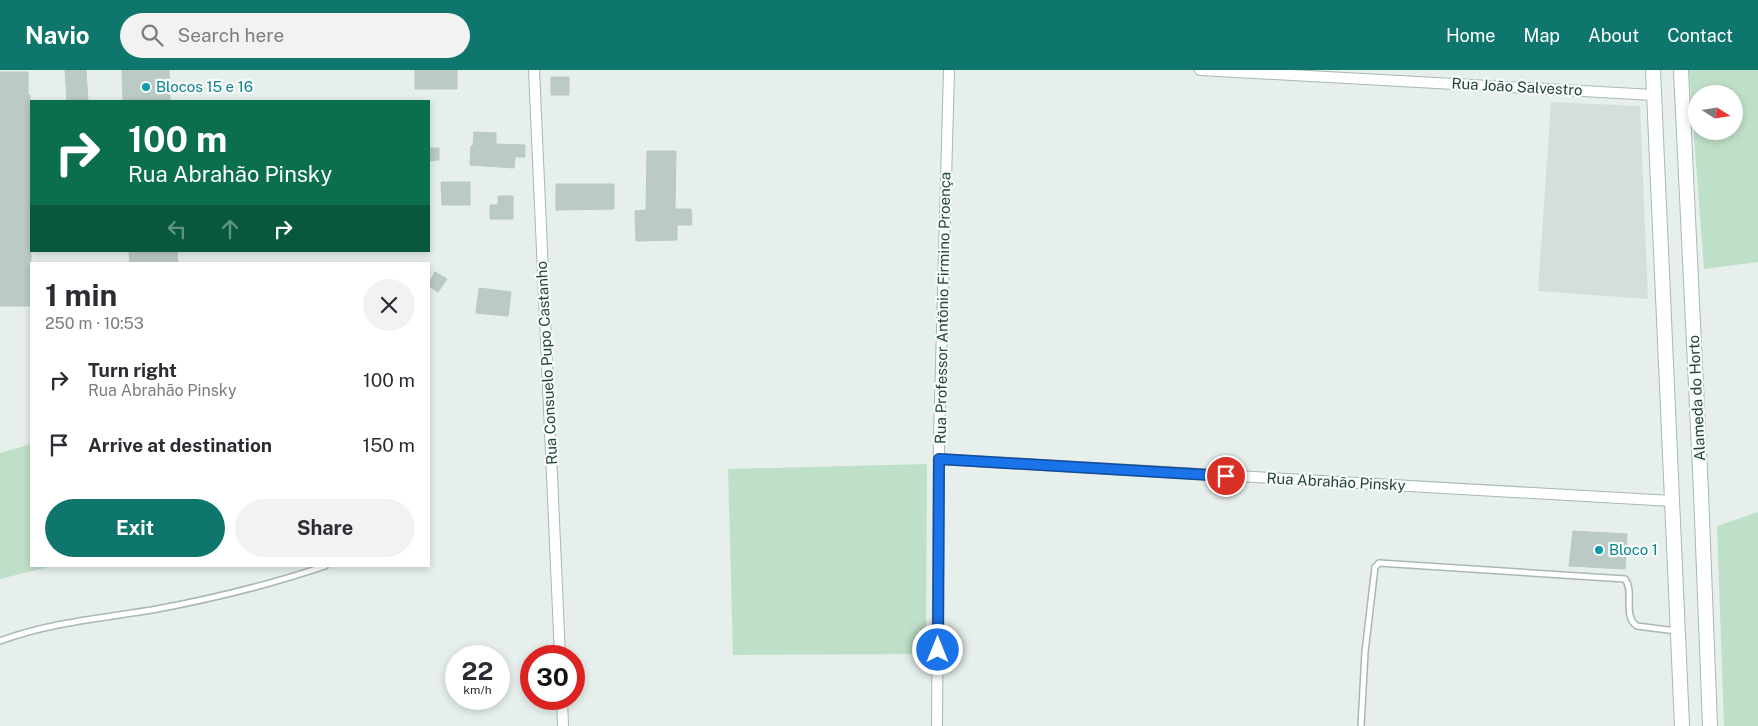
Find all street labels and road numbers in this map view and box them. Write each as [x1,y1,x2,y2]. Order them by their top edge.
street label: Rua João Salvestro [1451,75,1583,98]
street label: Rua Professor Antônio Firmino Proença [932,172,953,444]
street label: Rua Consuelo Pupo Castanho [533,261,560,465]
street label: Alameda do Horto [1685,335,1708,461]
street label: Rua Abrahão Pinsky [1266,469,1406,494]

